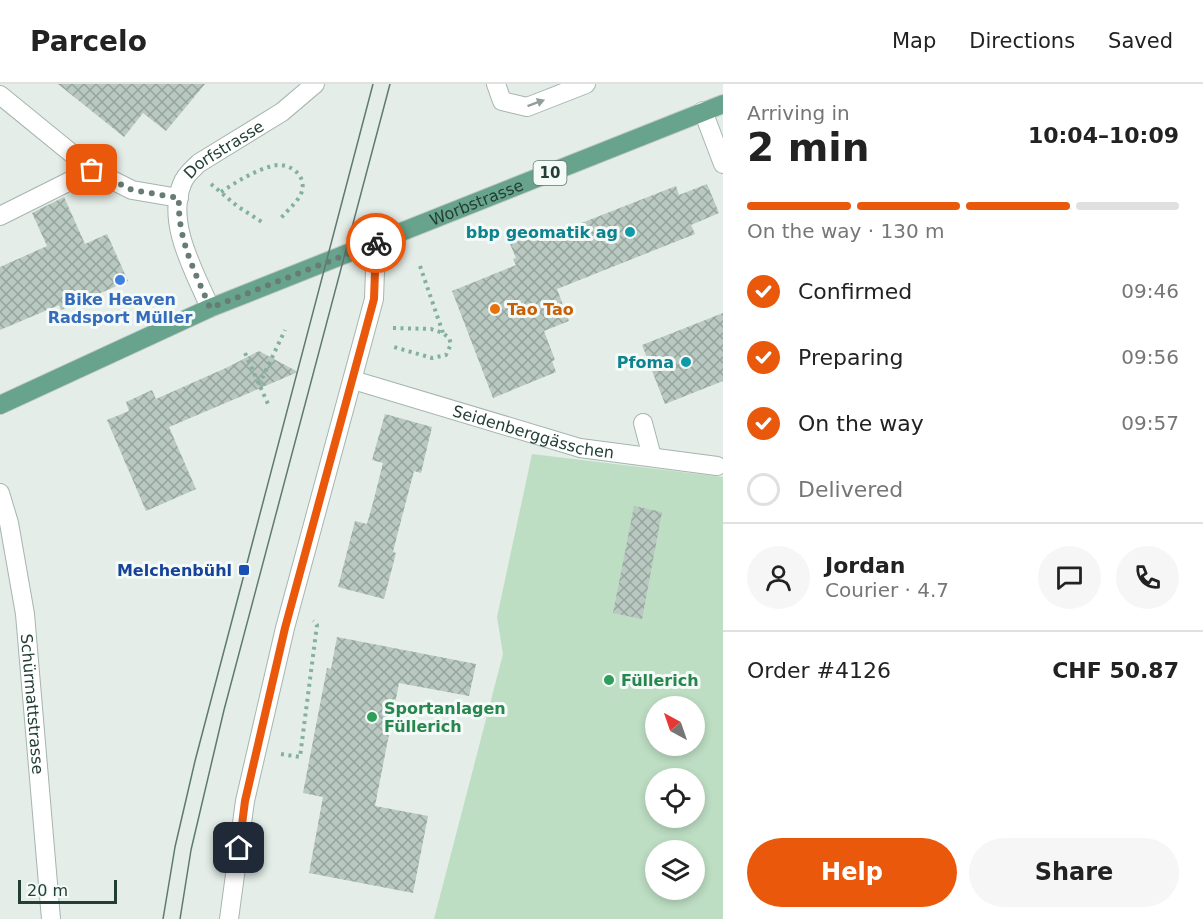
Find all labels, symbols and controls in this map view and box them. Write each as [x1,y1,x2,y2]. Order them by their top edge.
text: Parcelo [30,25,147,58]
text: Map [892,29,936,53]
text: Directions [969,29,1075,53]
text: Saved [1108,29,1173,53]
one-way arrow [528,98,546,108]
text: Arriving in [747,101,850,125]
street label: Dorfstrasse [180,116,267,182]
text: 10:04–10:09 [1028,123,1179,148]
text: 2 min [747,125,869,170]
pin [66,144,117,195]
icon: bag [75,153,108,186]
road number: 10 [534,161,566,185]
street label: Worbstrasse [427,175,526,229]
courier [346,213,406,273]
text: On the way · 130 m [747,219,945,243]
place label: bbp geomatik ag [466,223,618,242]
marker: bbp geomatik ag [623,225,637,239]
icon: bike [360,227,393,260]
marker: Bike Heaven Radsport Müller [113,273,127,287]
icon: check [747,275,780,308]
text: Confirmed [798,279,912,304]
text: 09:46 [1121,279,1179,303]
place label: Bike Heaven Radsport Müller [48,290,192,327]
place label: Tao Tao [507,300,574,319]
marker: Tao Tao [488,302,502,316]
icon: check [747,341,780,374]
text: Preparing [798,345,904,370]
text: 09:56 [1121,345,1179,369]
place label: Pfoma [617,353,674,372]
marker: Pfoma [679,355,693,369]
street label: Seidenberggässchen [451,401,615,462]
icon: check [747,407,780,440]
text: On the way [798,411,924,436]
text: 09:57 [1121,411,1179,435]
text: Delivered [798,477,903,502]
button: person [747,546,810,609]
button: chat [1038,546,1101,609]
button: phone [1116,546,1179,609]
text: Jordan [825,553,905,578]
place label: Melchenbühl [117,561,232,580]
marker: Melchenbühl [237,563,251,577]
text: Courier · 4.7 [825,578,949,602]
street label: Schürmattstrasse [17,633,48,775]
text: Order #4126 [747,658,891,683]
text: CHF 50.87 [1052,658,1179,683]
place label: Füllerich [621,671,699,690]
marker: Füllerich [602,673,616,687]
north arrow [645,696,705,756]
map controls [645,696,705,900]
place label: Sportanlagen Füllerich [384,699,506,736]
marker: Sportanlagen Füllerich [365,710,379,724]
button: locate [645,768,705,828]
pin [213,822,264,873]
icon: home [222,831,255,864]
button: Help [747,838,957,907]
button: Share [969,838,1179,907]
button: layers [645,840,705,900]
scale bar [18,877,117,904]
text: 20 m [27,881,68,900]

